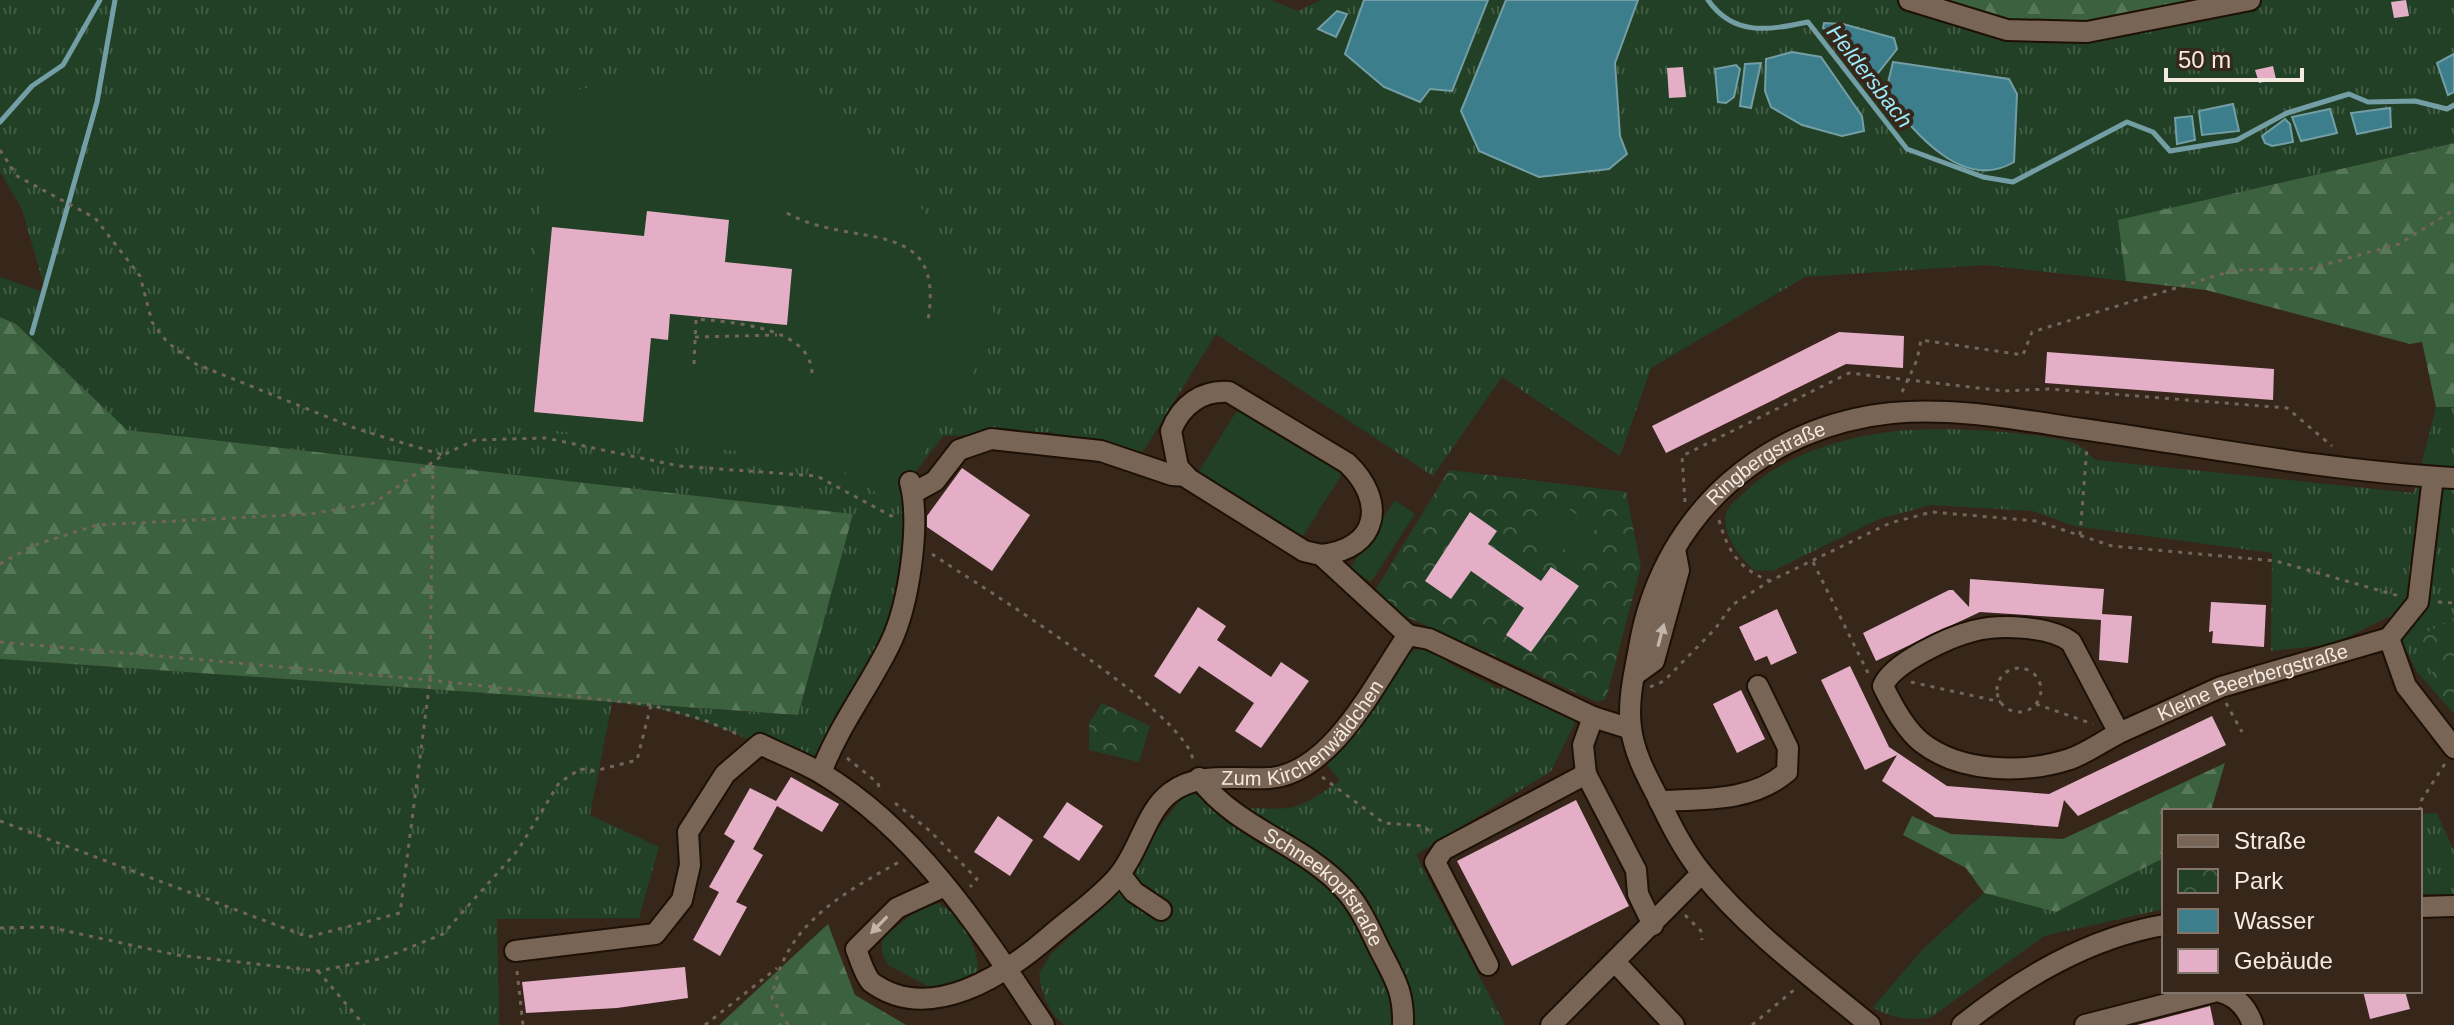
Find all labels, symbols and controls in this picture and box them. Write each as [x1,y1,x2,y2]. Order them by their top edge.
water label: Heldersbach [1822,20,1917,133]
scale bar [2166,32,2302,82]
text: 50 m [2178,46,2231,73]
street label: Ringbergstraße [1702,417,1828,509]
one-way arrow [1656,622,1668,647]
street label: Kleine Beerbergstraße [2154,640,2350,725]
street label: Zum Kirchenwäldchen [1221,676,1387,789]
legend [2162,809,2422,993]
street label: Schneekopfstraße [1260,823,1387,950]
text: Straße [2234,827,2306,854]
text: Park [2234,867,2284,894]
text: Wasser [2234,907,2314,934]
one-way arrow [871,915,889,934]
text: Gebäude [2234,947,2333,974]

